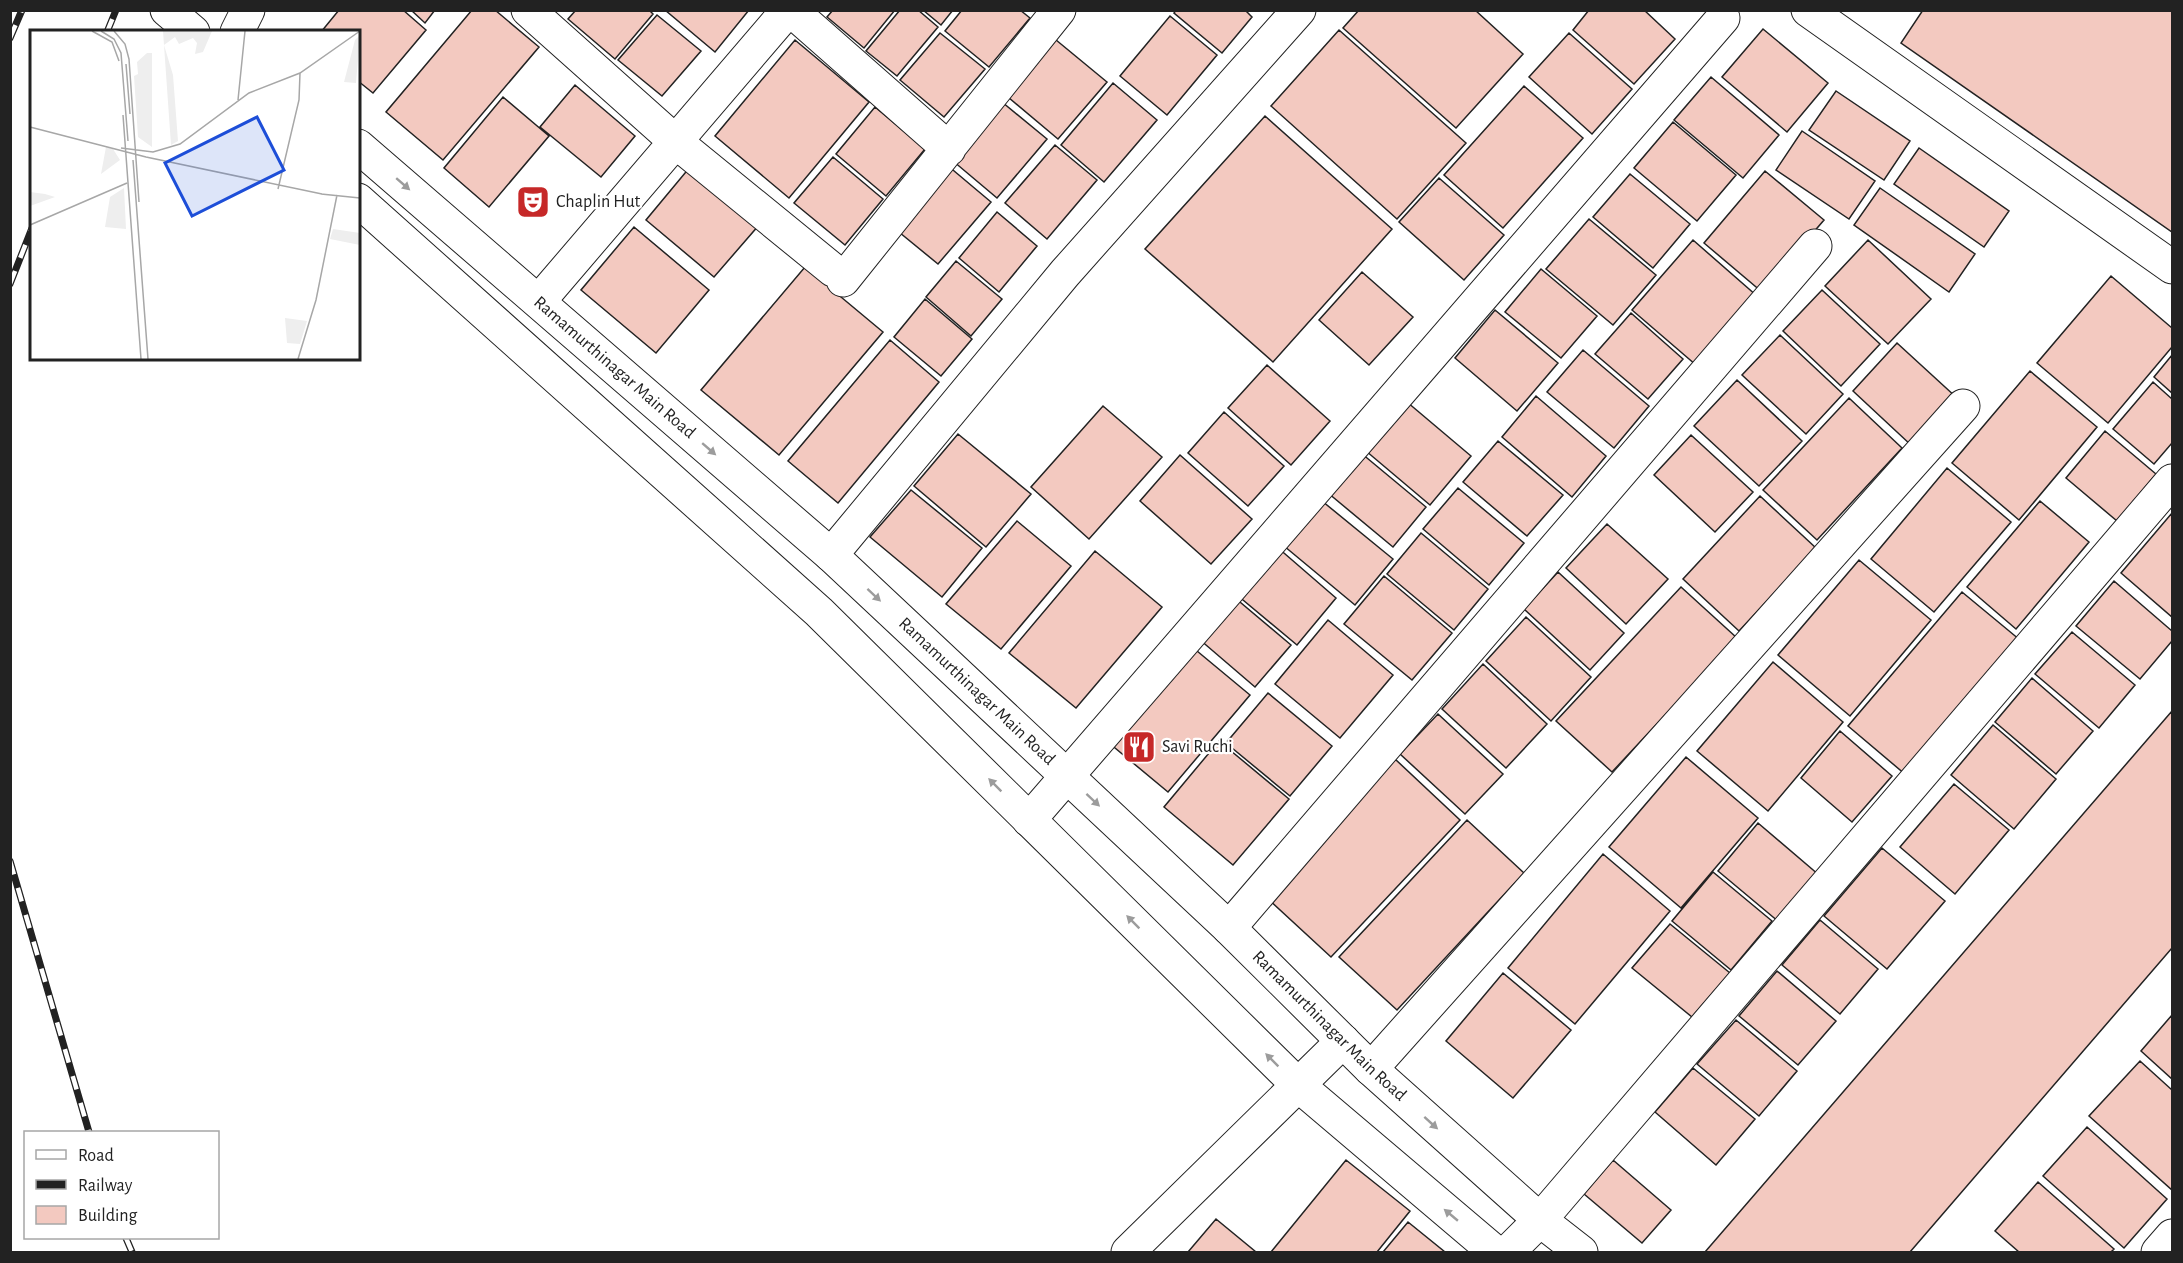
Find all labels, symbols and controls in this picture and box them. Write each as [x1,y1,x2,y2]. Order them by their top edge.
inset map [30,30,360,360]
one-way arrow [395,177,410,190]
theatre icon: Chaplin Hut [515,184,551,220]
place label: Chaplin Hut [556,193,641,211]
street label: Ramamurthinagar Main Road [530,293,699,442]
one-way arrow [701,442,716,455]
one-way arrow [866,588,881,601]
street label: Ramamurthinagar Main Road [895,614,1058,769]
restaurant icon: Savi Ruchi [1121,729,1157,765]
place label: Savi Ruchi [1162,738,1233,756]
one-way arrow [988,779,1002,793]
one-way arrow [1086,793,1101,807]
one-way arrow [1127,916,1141,930]
street label: Ramamurthinagar Main Road [1249,947,1410,1105]
one-way arrow [1265,1053,1279,1067]
one-way arrow [1423,1116,1438,1129]
legend [24,1131,219,1239]
text: Road [78,1147,114,1165]
text: Railway [78,1177,133,1195]
text: Building [78,1207,138,1225]
one-way arrow [1444,1209,1459,1222]

